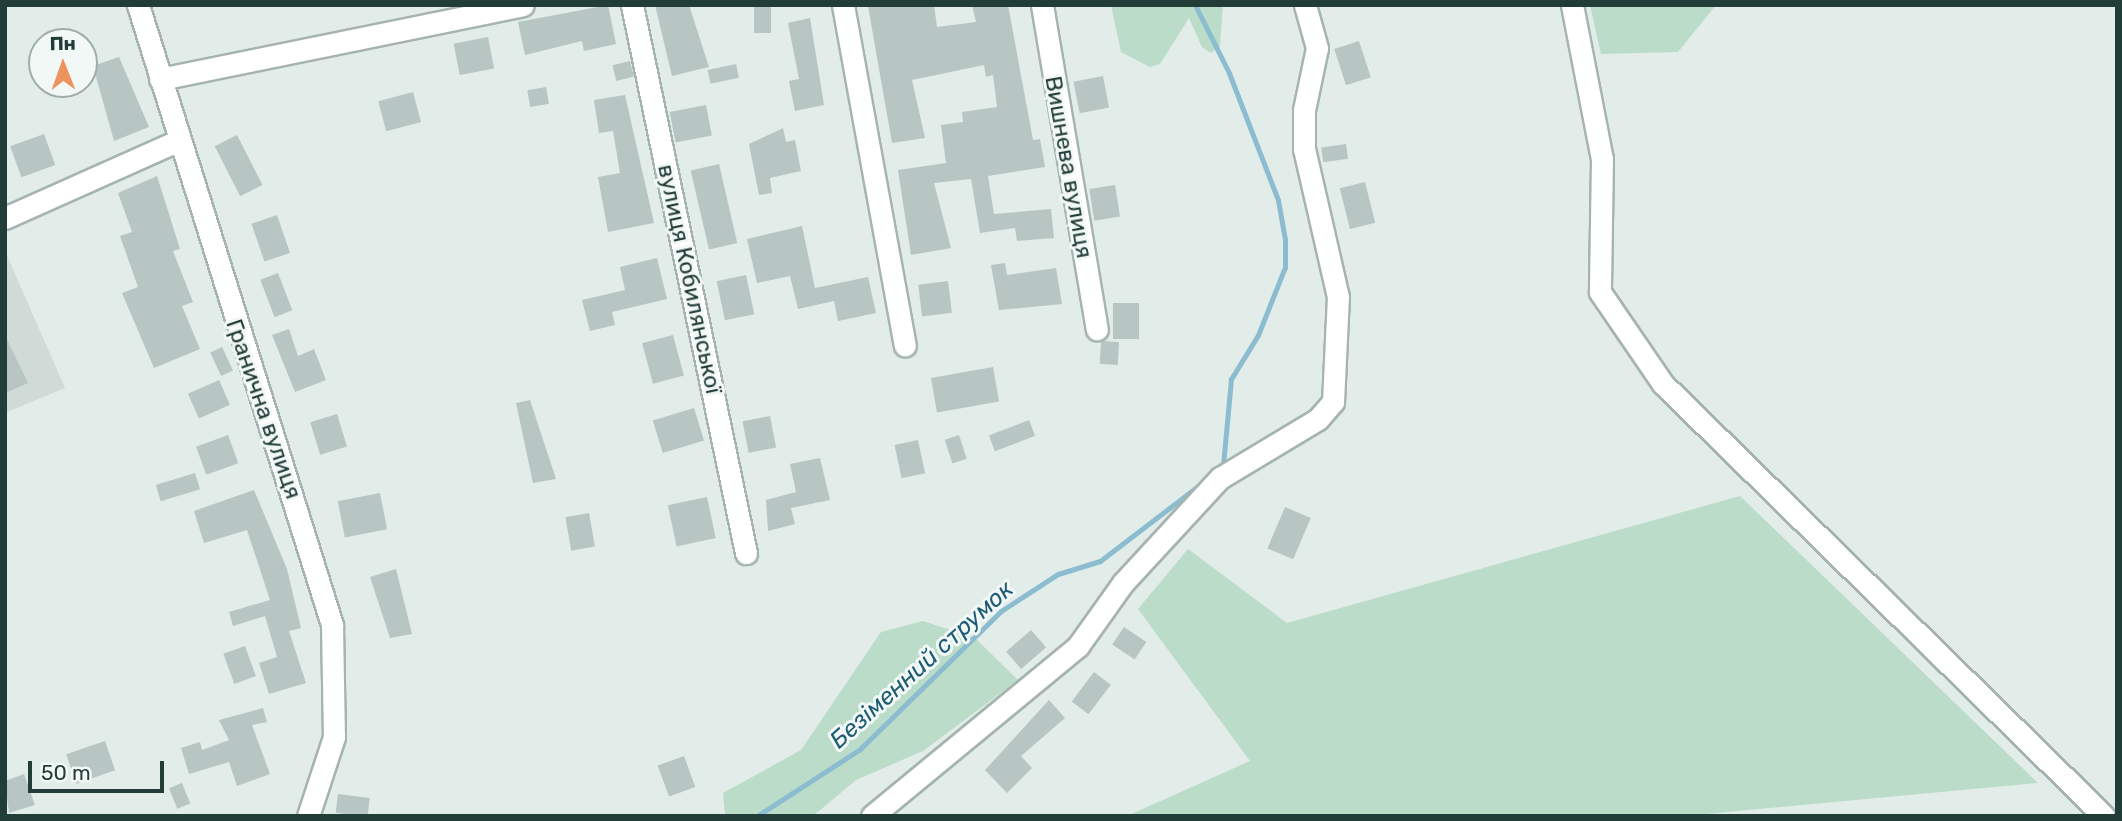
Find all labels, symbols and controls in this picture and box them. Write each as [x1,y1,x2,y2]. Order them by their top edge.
north arrow [28,28,98,98]
text: Пн [49,32,76,55]
street label: Вишнева вулиця [1039,74,1099,260]
street label: вулиця Кобилянської [652,162,728,396]
street label: Гранична вулиця [220,315,308,503]
water label: Безіменний струмок [824,575,1020,755]
scale bar [32,748,168,792]
text: 50 m [41,760,91,785]

